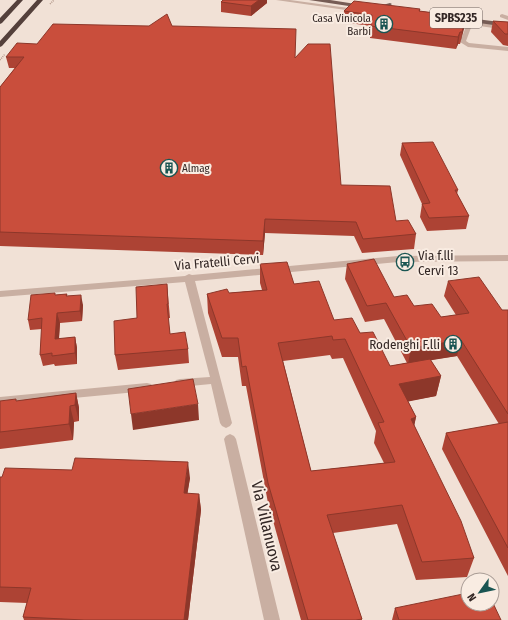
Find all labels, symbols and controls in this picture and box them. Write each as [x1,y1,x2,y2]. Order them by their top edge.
road number: SPBS235 [430,8,482,28]
place label: Casa Vinicola Barbi [312,12,371,38]
building icon: Casa Vinicola Barbi [374,14,394,34]
building icon: Almag [159,158,179,178]
place label: Almag [182,162,210,175]
place label: Via f.lli Cervi 13 [418,248,458,278]
street label: Via Fratelli Cervi [174,251,260,273]
bus stop icon: Via f.lli Cervi 13 [395,252,415,272]
building icon: Rodenghi F.lli [443,334,463,354]
place label: Rodenghi F.lli [369,337,440,352]
street label: Via Villanuova [247,479,287,573]
north arrow [460,572,500,612]
text: N [465,591,479,603]

